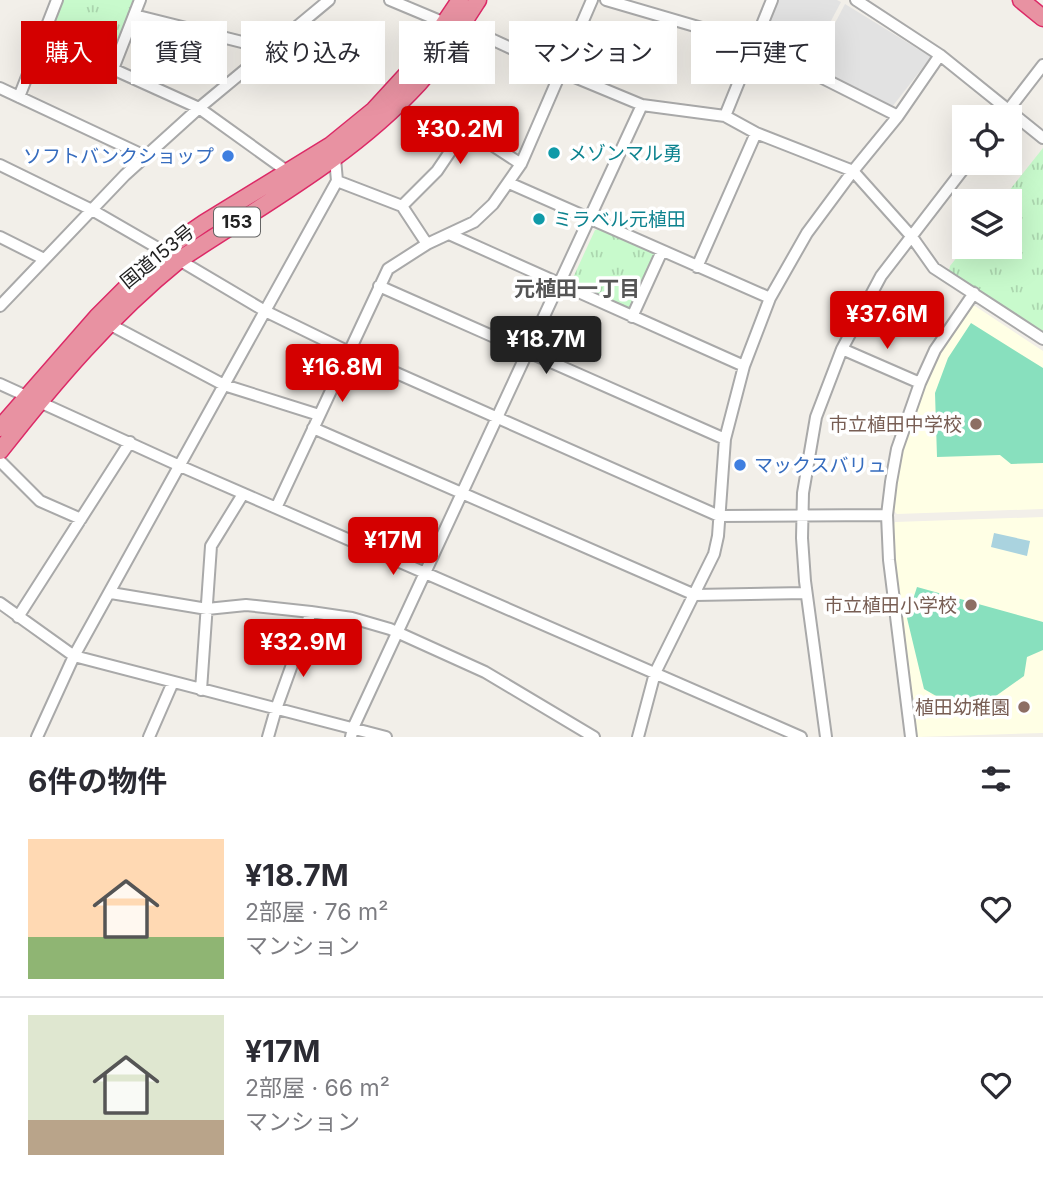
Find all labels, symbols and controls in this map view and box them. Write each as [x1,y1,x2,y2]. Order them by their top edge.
chip: 購入 [21,21,117,84]
chip: 賃貸 [131,21,227,84]
chip: 絞り込み [241,21,385,84]
chip: 新着 [399,21,495,84]
chip: マンション [509,21,677,84]
chip: 一戸建て [691,21,835,84]
map controls [952,105,1022,259]
button: locate [952,105,1022,175]
pin: ¥30.2M [403,106,517,166]
text: ¥30.2M [417,115,503,143]
place label: メゾンマル勇 [568,142,682,165]
place label: ソフトバンクショップ [23,145,214,168]
marker: メゾンマル勇 [546,145,562,161]
marker: ソフトバンクショップ [220,148,236,164]
button: layers [952,189,1022,259]
road number: 153 [214,208,260,236]
place label: ミラベル元植田 [553,208,686,231]
marker: ミラベル元植田 [531,211,547,227]
street label: 国道153号 [116,220,199,293]
district label: 元植田一丁目 [514,276,640,301]
pin: ¥37.6M [830,292,944,351]
text: ¥37.6M [846,300,928,328]
pin: ¥18.7M [489,316,603,376]
text: ¥18.7M [506,325,586,353]
pin: ¥16.8M [285,344,399,404]
text: ¥16.8M [302,353,382,381]
place label: 市立植田中学校 [829,413,962,436]
marker: 市立植田中学校 [968,416,984,432]
place label: マックスバリュ [754,454,886,477]
marker: マックスバリュ [732,457,748,473]
pin: ¥17M [352,518,434,577]
text: ¥17M [364,526,422,554]
place label: 市立植田小学校 [824,594,957,617]
marker: 市立植田小学校 [963,597,979,613]
pin: ¥32.9M [246,620,360,679]
text: ¥32.9M [260,628,346,656]
place label: 植田幼稚園 [915,696,1010,719]
marker: 植田幼稚園 [1016,699,1032,715]
icon: filters [977,760,1015,798]
text: 6件の物件 [28,763,167,799]
text: ¥18.7M [245,857,349,893]
icon: home [84,867,168,951]
icon: heart [977,890,1015,928]
text: 2部屋 · 76 m² [245,898,388,926]
text: マンション [245,932,360,960]
text: ¥17M [245,1033,320,1069]
icon: home [84,1043,168,1127]
icon: heart [977,1066,1015,1104]
text: 2部屋 · 66 m² [245,1074,390,1102]
text: マンション [245,1108,360,1136]

